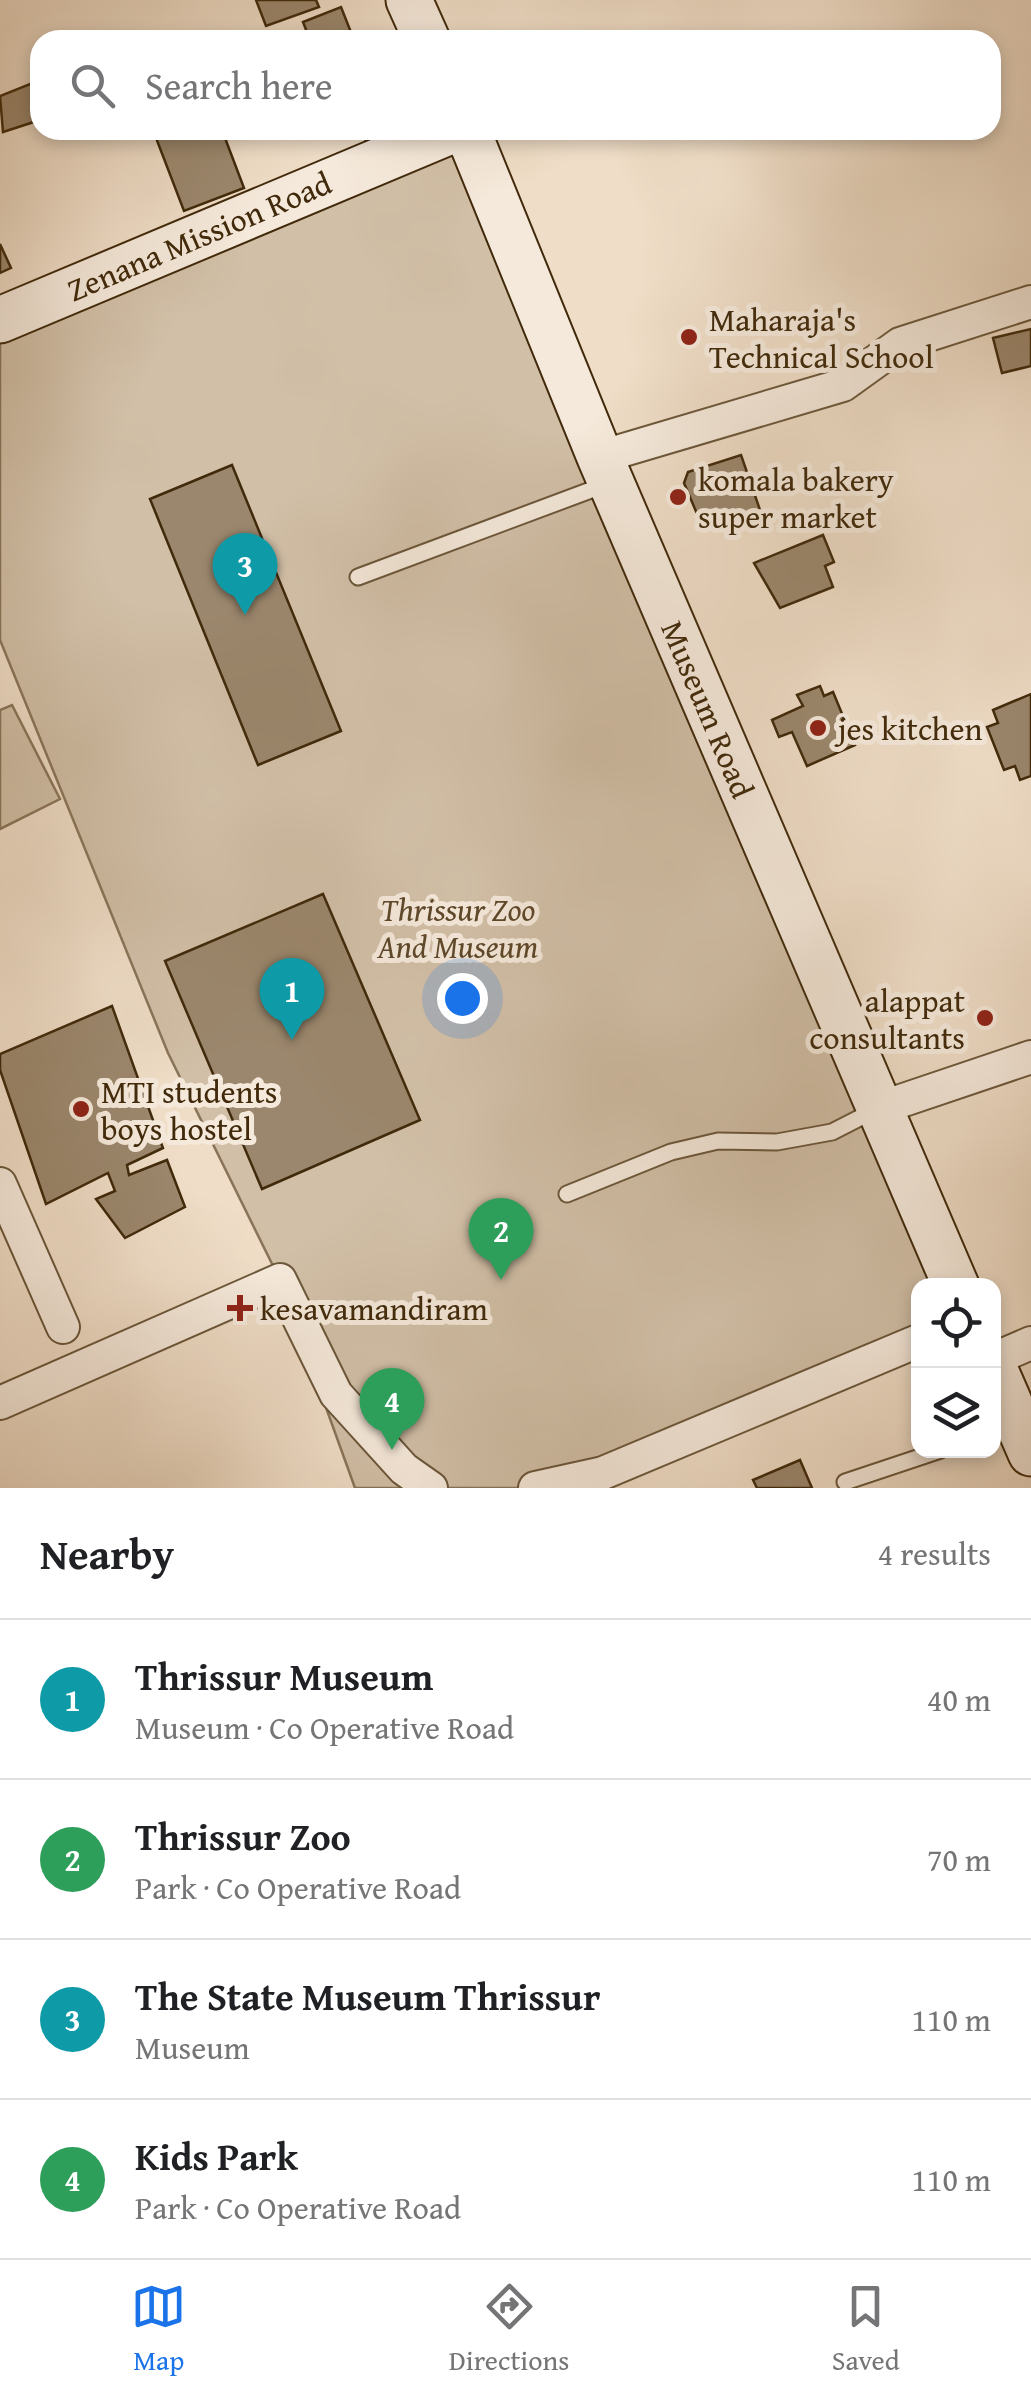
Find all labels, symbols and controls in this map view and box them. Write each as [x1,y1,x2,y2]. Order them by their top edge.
search box [30,30,1001,140]
text: Search here [145,57,333,113]
icon: search [65,58,120,113]
street label: Zenana Mission Road [60,159,338,313]
place label: Maharaja's Technical School [709,296,934,380]
marker: Maharaja's Technical School [678,326,700,348]
place label: komala bakery super market [698,456,894,540]
marker: komala bakery super market [667,486,689,508]
pin: 3 [212,532,278,615]
street label: Museum Road [649,613,767,805]
place label: jes kitchen [834,705,983,752]
marker: jes kitchen [807,717,829,739]
park label: Thrissur Zoo And Museum [377,886,538,970]
pin: 1 [260,958,324,1040]
your location [437,973,488,1024]
place label: alappat consultants [809,977,965,1061]
marker: alappat consultants [974,1007,996,1029]
place label: MTI students boys hostel [101,1068,277,1152]
marker: MTI students boys hostel [70,1098,92,1120]
pin: 2 [468,1198,534,1280]
map controls [911,1278,1001,1458]
button: locate [911,1278,1001,1368]
place label: kesavamandiram [260,1285,488,1332]
marker: kesavamandiram [229,1297,251,1319]
pin: 4 [360,1368,424,1450]
button: layers [911,1368,1001,1458]
text: Nearby [40,1523,174,1584]
text: 4 results [878,1530,991,1577]
text: Thrissur Museum [135,1648,433,1704]
text: 1 [64,1676,81,1723]
text: 40 m [927,1676,991,1723]
text: Museum · Co Operative Road [135,1704,514,1751]
text: Thrissur Zoo [135,1808,351,1864]
text: 2 [64,1836,81,1883]
text: 70 m [927,1836,991,1883]
text: Park · Co Operative Road [135,1864,461,1911]
text: The State Museum Thrissur [135,1968,600,2024]
text: 3 [64,1996,81,2043]
text: 110 m [912,1996,991,2043]
text: Museum [135,2024,250,2071]
text: Kids Park [135,2128,298,2184]
text: 4 [64,2156,81,2203]
text: 110 m [912,2156,991,2203]
text: Park · Co Operative Road [135,2184,461,2231]
tab: Map [131,2279,186,2380]
tab: Directions [449,2279,569,2380]
tab: Saved [832,2279,900,2380]

